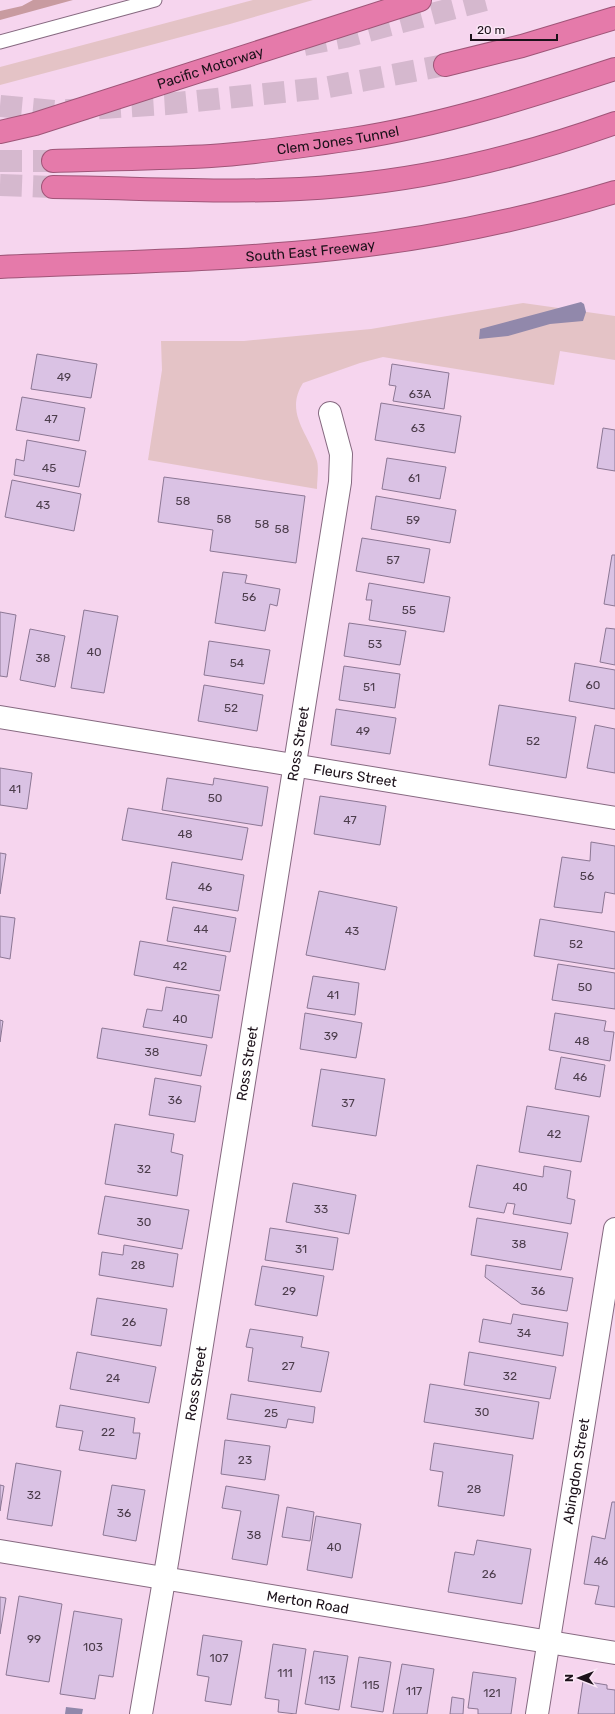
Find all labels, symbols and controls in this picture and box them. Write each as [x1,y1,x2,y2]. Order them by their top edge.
scale bar [471,16,557,42]
text: 20 m [477,23,505,37]
street label: Pacific Motorway [155,42,266,93]
street label: Clem Jones Tunnel [276,122,401,158]
street label: South East Freeway [245,236,376,265]
house number: 49 [57,370,71,384]
house number: 63A [409,387,431,401]
house number: 47 [44,412,58,426]
house number: 63 [411,421,425,435]
house number: 45 [42,461,56,475]
house number: 61 [408,471,420,485]
house number: 58 [176,494,190,508]
house number: 43 [36,498,50,512]
house number: 58 [217,512,231,526]
house number: 59 [406,513,420,527]
house number: 58 [255,517,269,531]
house number: 58 [275,522,289,536]
house number: 57 [386,553,400,567]
house number: 56 [242,590,256,604]
house number: 55 [402,603,416,617]
house number: 53 [368,637,382,651]
house number: 40 [86,645,102,659]
house number: 38 [36,651,50,665]
house number: 54 [230,656,245,670]
house number: 60 [586,678,600,692]
house number: 51 [363,680,375,694]
house number: 52 [224,701,238,715]
street label: Ross Street [284,705,313,782]
house number: 49 [356,724,370,738]
house number: 52 [526,734,540,748]
street label: Fleurs Street [312,760,399,791]
house number: 41 [9,782,21,796]
house number: 50 [208,791,222,805]
house number: 47 [343,813,357,827]
house number: 48 [177,827,193,841]
house number: 56 [580,869,594,883]
house number: 46 [198,880,212,894]
house number: 44 [194,922,209,936]
house number: 43 [345,924,359,938]
house number: 52 [569,937,583,951]
house number: 42 [173,959,187,973]
house number: 50 [578,980,592,994]
house number: 41 [327,988,339,1002]
house number: 40 [172,1012,188,1026]
street label: Ross Street [233,1025,261,1102]
house number: 39 [324,1029,338,1043]
house number: 48 [574,1034,590,1048]
house number: 38 [145,1045,159,1059]
house number: 46 [573,1070,587,1084]
house number: 36 [168,1093,182,1107]
house number: 37 [341,1096,355,1110]
house number: 42 [547,1127,561,1141]
house number: 32 [137,1162,151,1176]
house number: 40 [512,1180,528,1194]
house number: 33 [314,1202,328,1216]
house number: 30 [137,1215,151,1229]
house number: 38 [512,1237,526,1251]
house number: 31 [295,1242,307,1256]
house number: 28 [131,1258,145,1272]
house number: 29 [282,1284,296,1298]
house number: 36 [531,1284,545,1298]
house number: 26 [122,1315,136,1329]
house number: 34 [517,1326,532,1340]
street label: Ross Street [181,1344,210,1422]
house number: 27 [281,1359,295,1373]
house number: 32 [503,1369,517,1383]
house number: 24 [106,1371,121,1385]
house number: 30 [475,1405,489,1419]
house number: 25 [264,1406,278,1420]
street label: Abingdon Street [559,1417,593,1525]
house number: 22 [101,1425,115,1439]
house number: 23 [238,1453,252,1467]
house number: 28 [467,1482,481,1496]
house number: 32 [27,1488,41,1502]
house number: 36 [117,1506,131,1520]
house number: 38 [247,1528,261,1542]
house number: 40 [326,1540,342,1554]
house number: 46 [594,1554,608,1568]
house number: 26 [482,1567,496,1581]
street label: Merton Road [265,1587,350,1617]
house number: 99 [27,1632,41,1646]
house number: 103 [83,1640,103,1654]
house number: 107 [210,1651,228,1665]
north arrow [559,1658,599,1698]
house number: 111 [277,1666,293,1680]
house number: 113 [318,1673,336,1687]
text: N [563,1674,576,1682]
house number: 115 [362,1678,380,1692]
house number: 117 [406,1684,422,1698]
house number: 121 [483,1686,501,1700]

